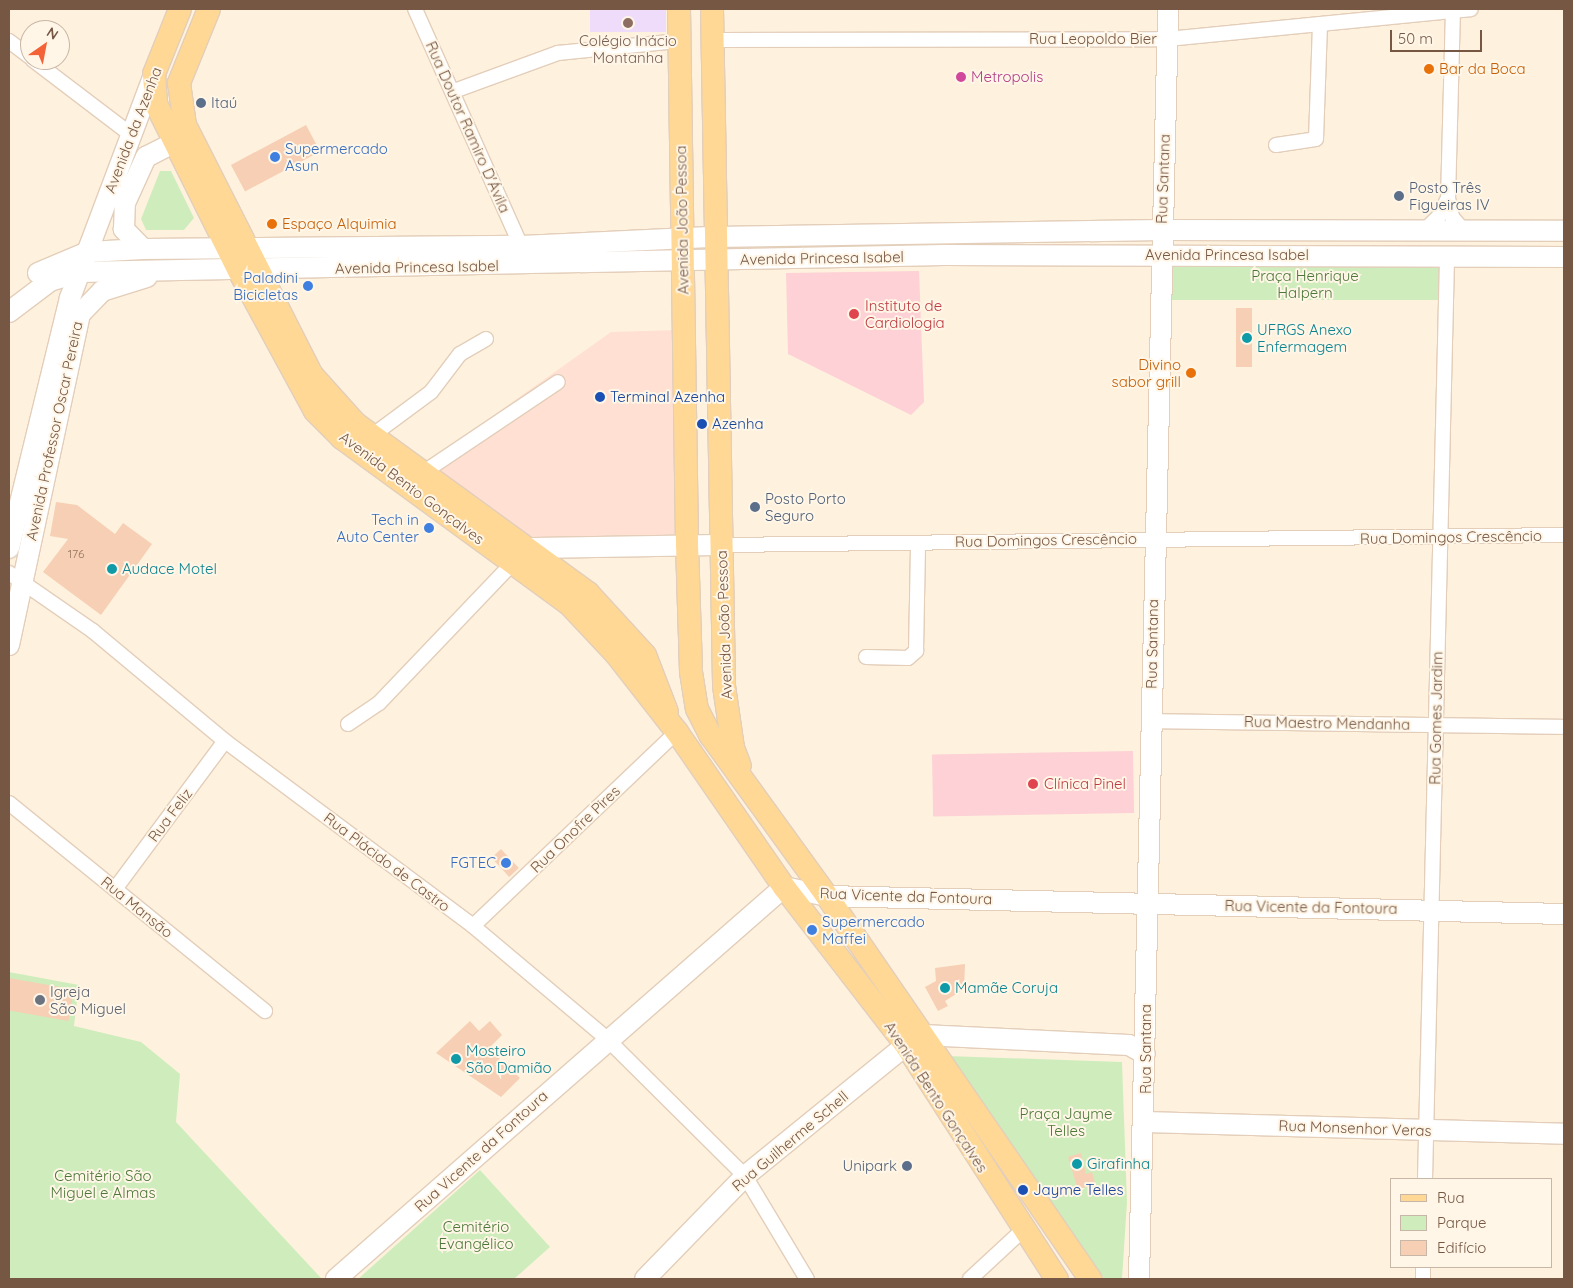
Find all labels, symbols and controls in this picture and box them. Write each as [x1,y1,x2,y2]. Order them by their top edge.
marker: Colégio Inácio Montanha [622,17,634,29]
north arrow [20,20,70,70]
scale bar [1393,20,1486,52]
text: N [43,23,62,44]
text: 50 m [1398,29,1433,48]
street label: Rua Leopoldo Bier [1029,30,1157,48]
place label: Colégio Inácio Montanha [579,31,677,66]
street label: Rua Doutor Ramiro D'Ávila [422,38,514,216]
place label: Bar da Boca [1439,60,1526,78]
marker: Bar da Boca [1423,63,1435,75]
street label: Avenida da Azenha [101,64,165,196]
place label: Metropolis [971,68,1043,86]
marker: Metropolis [955,71,967,83]
place label: Itaú [211,94,237,112]
marker: Itaú [195,97,207,109]
street label: Rua Santana [1152,134,1174,224]
place label: Supermercado Asun [285,139,388,174]
street label: Avenida João Pessoa [672,145,692,295]
marker: Supermercado Asun [269,151,281,163]
place label: Posto Três Figueiras IV [1409,178,1490,213]
marker: Posto Três Figueiras IV [1393,190,1405,202]
place label: Espaço Alquimia [282,215,396,233]
marker: Espaço Alquimia [266,218,278,230]
street label: Avenida Princesa Isabel [1145,246,1309,264]
street label: Avenida Princesa Isabel [740,248,904,268]
street label: Avenida Princesa Isabel [335,257,499,277]
park label: Praça Henrique Halpern [1251,266,1359,301]
place label: Paladini Bicicletas [233,268,298,303]
marker: Paladini Bicicletas [302,280,314,292]
place label: Instituto de Cardiologia [865,296,945,331]
marker: Instituto de Cardiologia [847,307,861,321]
street label: Avenida Professor Oscar Pereira [22,320,86,542]
place label: UFRGS Anexo Enfermagem [1257,320,1352,355]
marker: UFRGS Anexo Enfermagem [1241,332,1253,344]
place label: Divino sabor grill [1111,355,1181,390]
marker: Divino sabor grill [1185,367,1197,379]
place label: Terminal Azenha [610,388,725,406]
marker: Terminal Azenha [594,391,606,403]
place label: Azenha [712,415,763,433]
marker: Azenha [696,418,708,430]
street label: Avenida Bento Gonçalves [336,428,488,548]
place label: Posto Porto Seguro [765,489,846,524]
marker: Posto Porto Seguro [749,501,761,513]
place label: Tech in Auto Center [337,510,419,545]
marker: Tech in Auto Center [423,522,435,534]
street label: Rua Domingos Crescêncio [1360,526,1542,548]
street label: Rua Domingos Crescêncio [955,529,1137,551]
house number: 176 [68,547,84,561]
street label: Avenida João Pessoa [712,550,736,700]
place label: Audace Motel [122,560,217,578]
marker: Audace Motel [106,563,118,575]
street label: Rua Santana [1142,599,1162,689]
street label: Rua Gomes Jardim [1426,651,1446,785]
street label: Rua Maestro Mendanha [1244,713,1410,733]
place label: Clínica Pinel [1044,775,1126,793]
marker: Clínica Pinel [1026,777,1040,791]
street label: Rua Onofre Pires [527,782,623,876]
street label: Rua Feliz [144,785,196,845]
street label: Rua Plácido de Castro [320,809,454,915]
place label: FGTEC [450,854,496,872]
marker: FGTEC [500,857,512,869]
street label: Rua Mansão [97,873,177,941]
street label: Rua Vicente da Fontoura [819,884,993,908]
street label: Rua Vicente da Fontoura [1224,896,1398,918]
place label: Supermercado Maffei [822,912,925,947]
marker: Supermercado Maffei [806,924,818,936]
place label: Mamãe Coruja [955,979,1058,997]
place label: Igreja São Miguel [50,982,126,1017]
marker: Mamãe Coruja [939,982,951,994]
marker: Igreja São Miguel [34,994,46,1006]
street label: Rua Santana [1137,1004,1155,1094]
street label: Avenida Bento Gonçalves [880,1018,992,1176]
place label: Mosteiro São Damião [466,1041,552,1076]
marker: Mosteiro São Damião [450,1053,462,1065]
street label: Rua Vicente da Fontoura [411,1086,551,1216]
street label: Rua Guilherme Schell [728,1087,852,1195]
park label: Praça Jayme Telles [1020,1104,1112,1139]
street label: Rua Monsenhor Veras [1278,1116,1432,1140]
place label: Girafinha [1087,1155,1150,1173]
place label: Unipark [842,1157,897,1175]
marker: Girafinha [1071,1158,1083,1170]
marker: Unipark [901,1160,913,1172]
park label: Cemitério São Miguel e Almas [51,1166,155,1201]
legend [1390,1178,1553,1268]
place label: Jayme Telles [1033,1181,1123,1199]
marker: Jayme Telles [1017,1184,1029,1196]
text: Rua [1437,1188,1465,1207]
text: Parque [1437,1213,1487,1232]
park label: Cemitério Evangélico [439,1217,513,1252]
text: Edifício [1437,1238,1486,1257]

